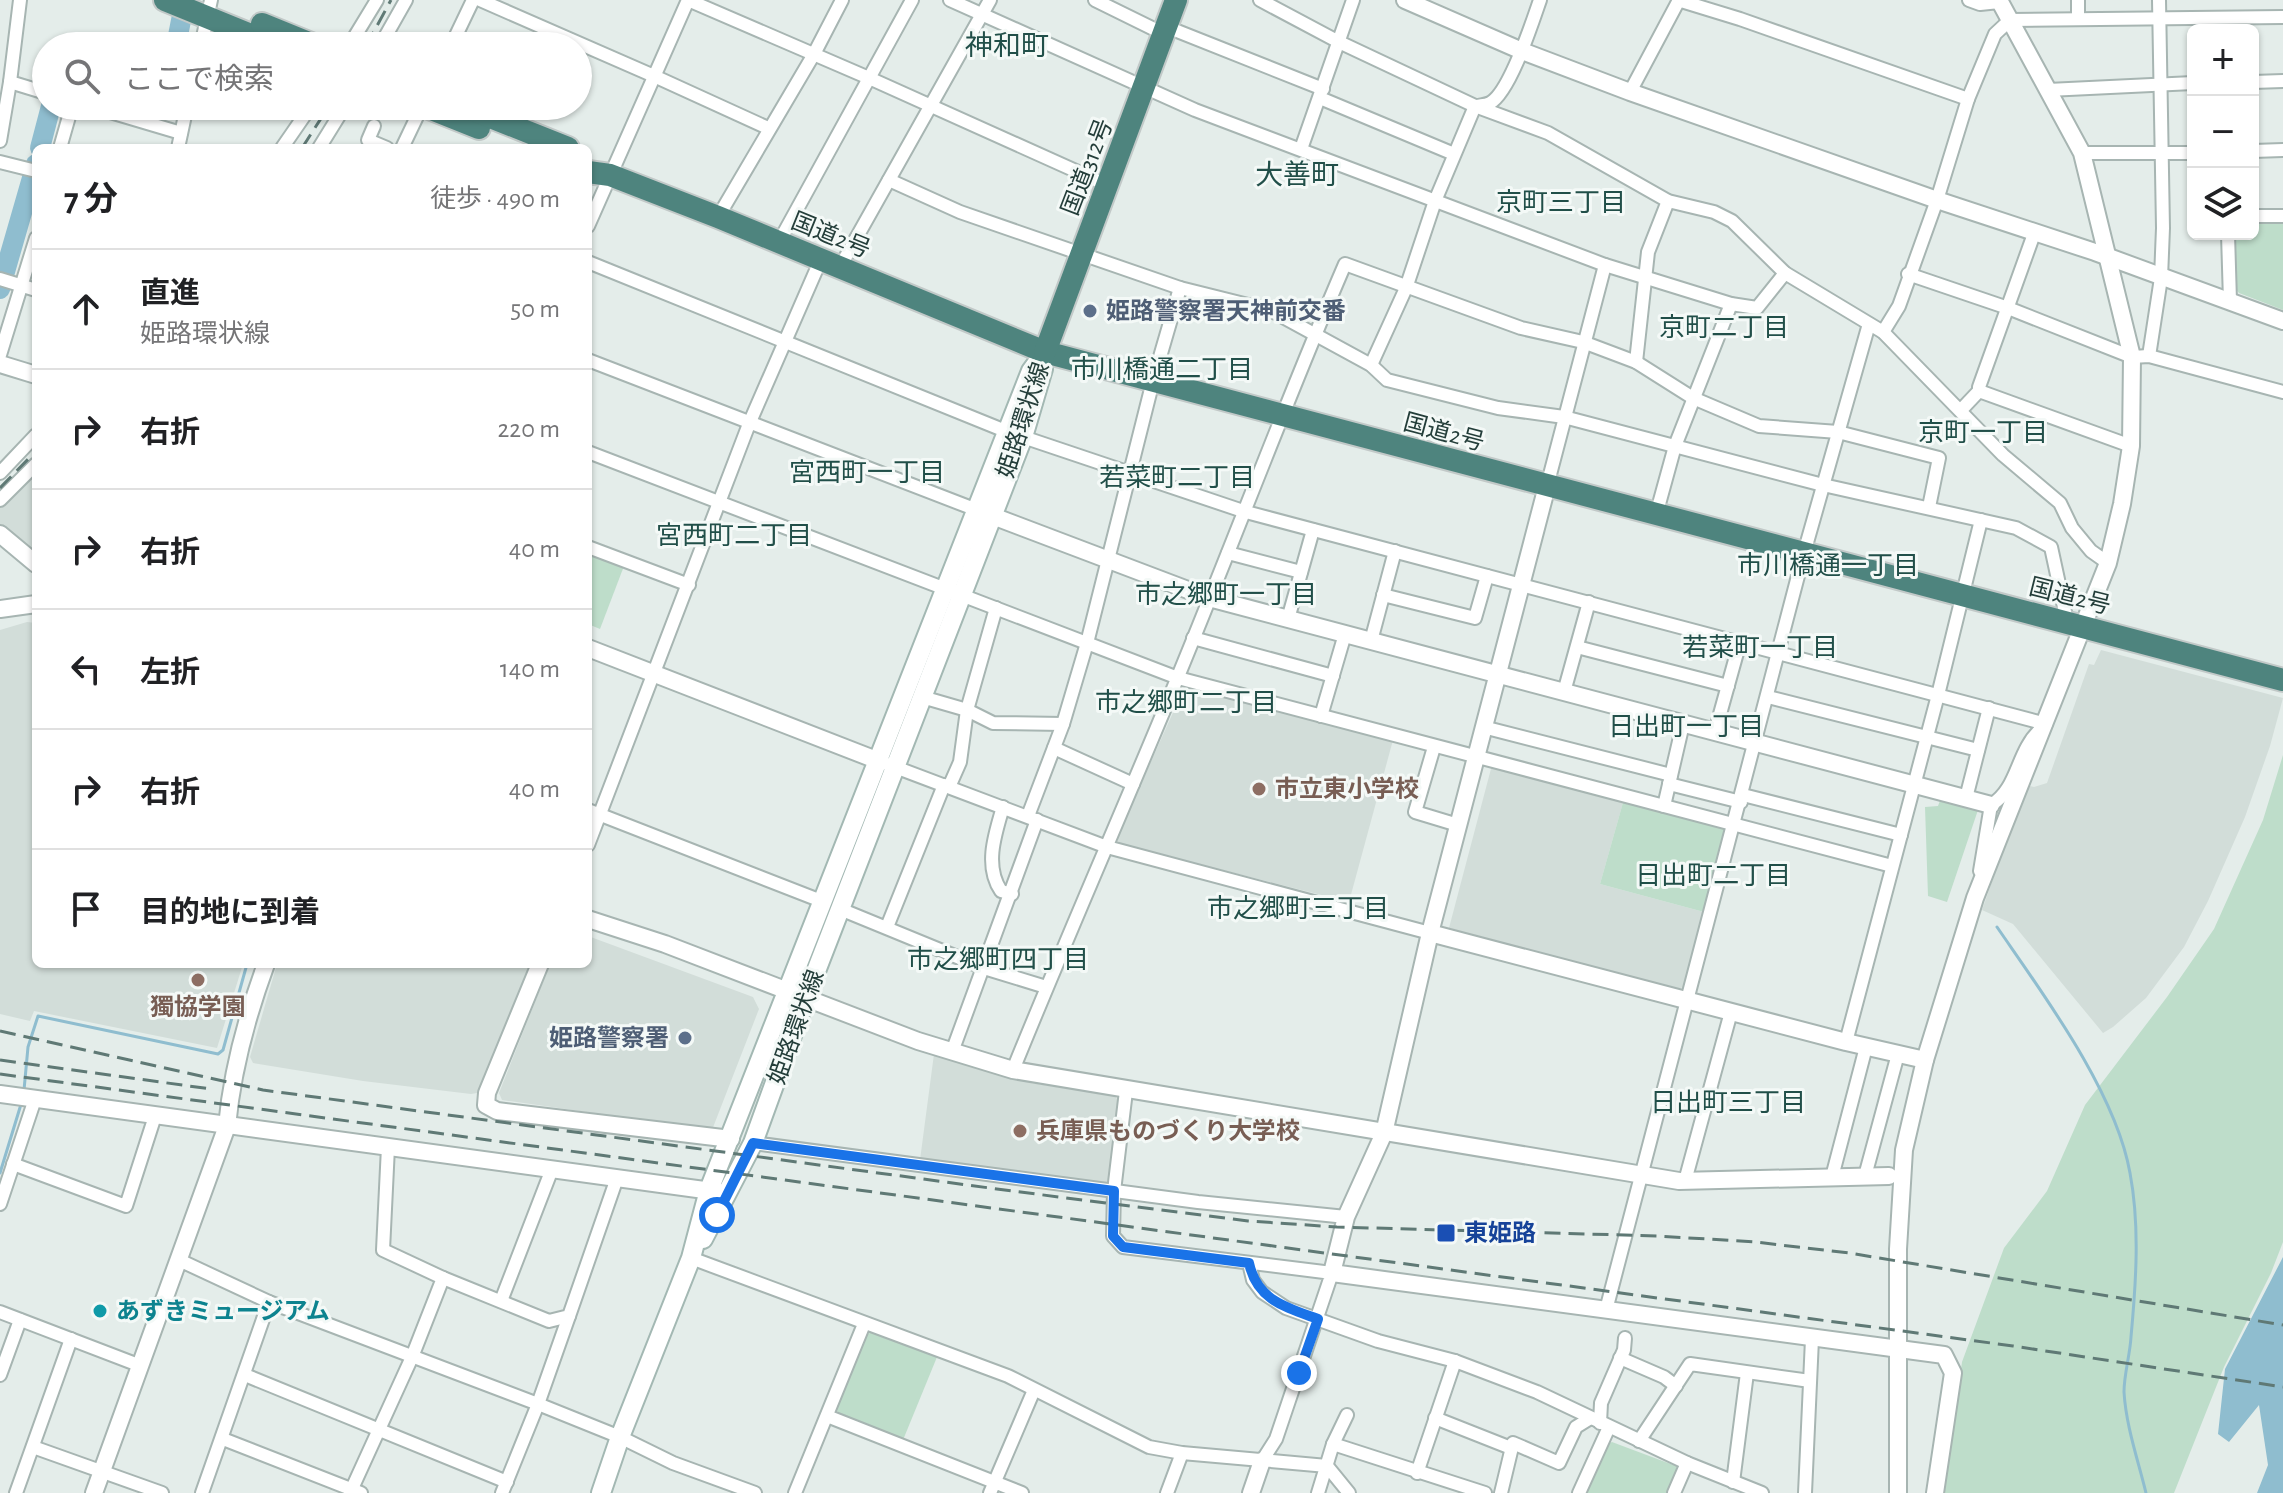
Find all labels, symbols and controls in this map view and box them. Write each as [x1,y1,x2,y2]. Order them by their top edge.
map controls [2187,24,2259,240]
button: + [2187,24,2259,96]
district label: 神和町 [965,31,1049,61]
search box [32,32,592,120]
icon: search [60,54,104,98]
text: ここで検索 [124,65,274,95]
button: − [2187,96,2259,168]
street label: 国道312号 [1057,115,1117,219]
district label: 大善町 [1255,160,1339,190]
button: layers [2187,168,2259,240]
text: 7 分 [64,183,118,217]
text: 徒歩 · 490 m [430,186,560,212]
district label: 京町三丁目 [1496,189,1626,216]
street label: 国道2号 [788,207,874,263]
text: 直進 [140,279,200,309]
icon: ahead [64,287,108,331]
text: 50 m [510,296,560,322]
place label: 姫路警察署天神前交番 [1106,298,1346,324]
marker: 姫路警察署天神前交番 [1081,302,1099,320]
district label: 京町二丁目 [1659,314,1789,341]
text: 姫路環状線 [140,321,270,347]
district label: 市川橋通二丁目 [1071,356,1253,383]
street label: 姫路環状線 [992,359,1054,481]
icon: right [64,407,108,451]
street label: 国道2号 [1401,409,1487,455]
text: 220 m [498,416,560,442]
text: 右折 [140,418,200,448]
district label: 京町一丁目 [1918,419,2048,446]
district label: 宮西町一丁目 [789,459,945,486]
district label: 若菜町二丁目 [1099,464,1255,491]
district label: 宮西町二丁目 [656,522,812,549]
icon: right [64,527,108,571]
text: 40 m [509,536,560,562]
text: 右折 [140,538,200,568]
district label: 市川橋通一丁目 [1737,552,1919,579]
street label: 国道2号 [2027,573,2113,619]
district label: 市之郷町一丁目 [1135,581,1317,608]
district label: 若菜町一丁目 [1682,634,1838,661]
icon: left [64,647,108,691]
text: 140 m [500,656,560,682]
text: 左折 [140,658,200,688]
district label: 市之郷町二丁目 [1095,689,1277,716]
district label: 日出町一丁目 [1608,713,1764,740]
icon: right [64,767,108,811]
text: 40 m [509,776,560,802]
place label: 市立東小学校 [1275,776,1419,802]
text: 右折 [140,778,200,808]
marker: 市立東小学校 [1250,780,1268,798]
district label: 日出町二丁目 [1635,862,1791,889]
icon: arrive [64,887,108,931]
district label: 市之郷町三丁目 [1207,895,1389,922]
text: 目的地に到着 [140,898,320,928]
district label: 市之郷町四丁目 [907,946,1089,973]
street label: 姫路環状線 [763,966,829,1088]
marker: 獨協学園 [189,971,207,989]
place label: 獨協学園 [150,994,246,1020]
place label: 姫路警察署 [549,1025,669,1051]
marker: 姫路警察署 [676,1029,694,1047]
district label: 日出町三丁目 [1650,1089,1806,1116]
place label: 兵庫県ものづくり大学校 [1036,1118,1300,1144]
marker: 兵庫県ものづくり大学校 [1011,1122,1029,1140]
route start [699,1197,735,1233]
place label: 東姫路 [1464,1220,1536,1246]
marker: 東姫路 [1435,1222,1457,1244]
place label: あずきミュージアム [116,1298,330,1324]
marker: あずきミュージアム [91,1302,109,1320]
route end [1281,1355,1317,1391]

